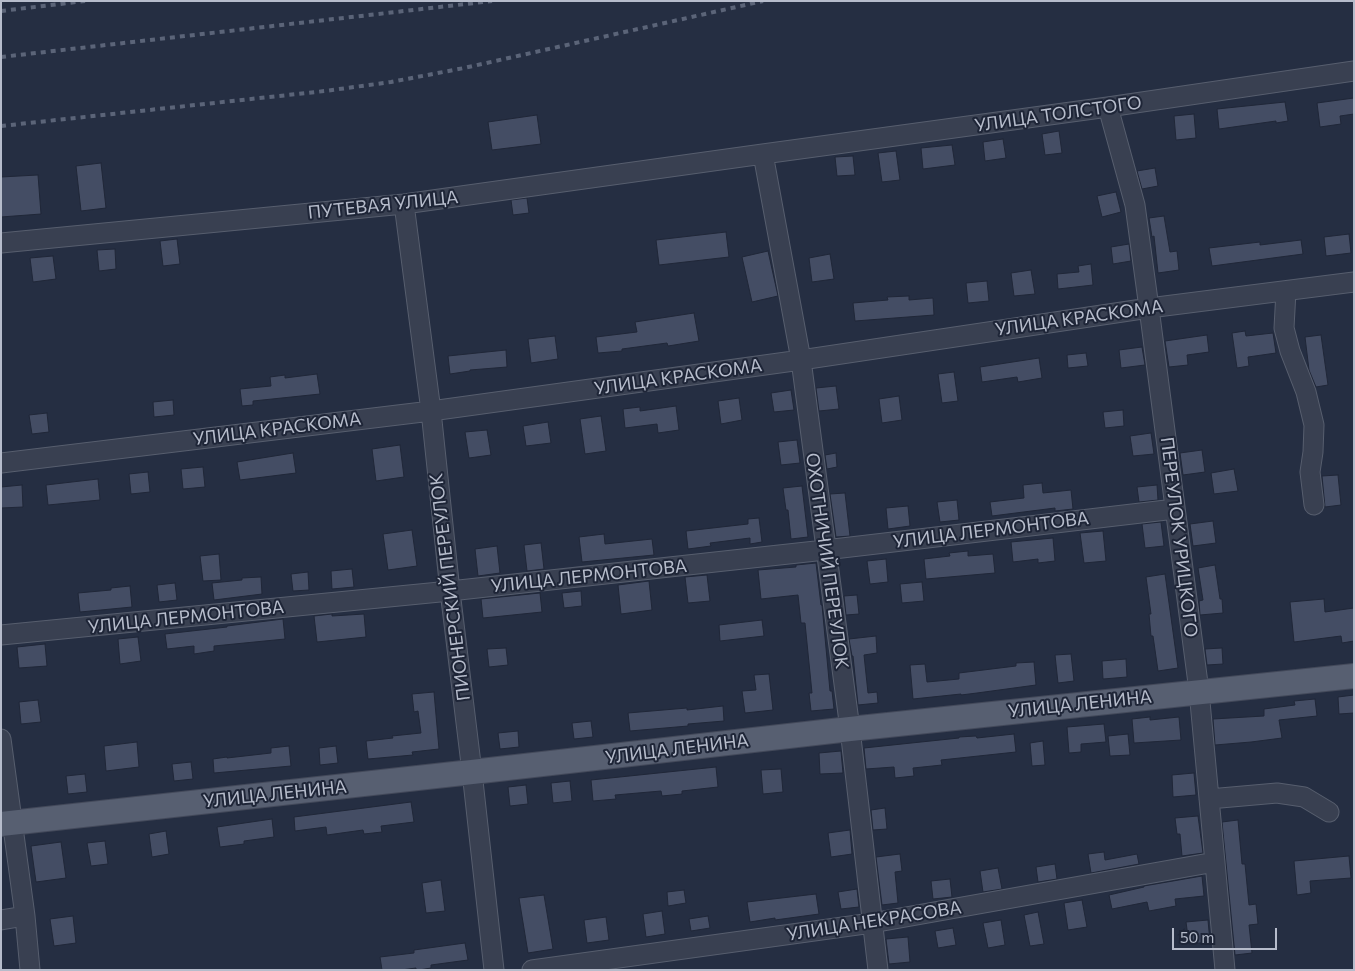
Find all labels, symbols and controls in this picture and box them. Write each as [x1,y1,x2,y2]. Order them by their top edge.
street label: УЛИЦА ТОЛСТОГО [973,92,1143,136]
street label: ПУТЕВАЯ УЛИЦА [307,186,459,224]
street label: УЛИЦА КРАСКОМА [994,296,1164,340]
street label: УЛИЦА КРАСКОМА [593,355,763,399]
street label: УЛИЦА КРАСКОМА [192,408,362,450]
street label: ПЕРЕУЛОК УРИЦКОГО [1156,436,1202,638]
street label: ОХОТНИЧИЙ ПЕРЕУЛОК [801,452,853,670]
street label: ПИОНЕРСКИЙ ПЕРЕУЛОК [425,472,475,702]
street label: УЛИЦА ЛЕРМОНТОВА [892,507,1090,553]
street label: УЛИЦА ЛЕРМОНТОВА [490,555,688,597]
street label: УЛИЦА ЛЕРМОНТОВА [87,596,285,638]
street label: УЛИЦА ЛЕНИНА [1007,686,1153,722]
street label: УЛИЦА ЛЕНИНА [604,729,750,769]
street label: УЛИЦА ЛЕНИНА [202,776,348,812]
street label: УЛИЦА НЕКРАСОВА [785,897,963,945]
scale bar [1175,918,1280,950]
text: 50 m [1180,928,1214,946]

